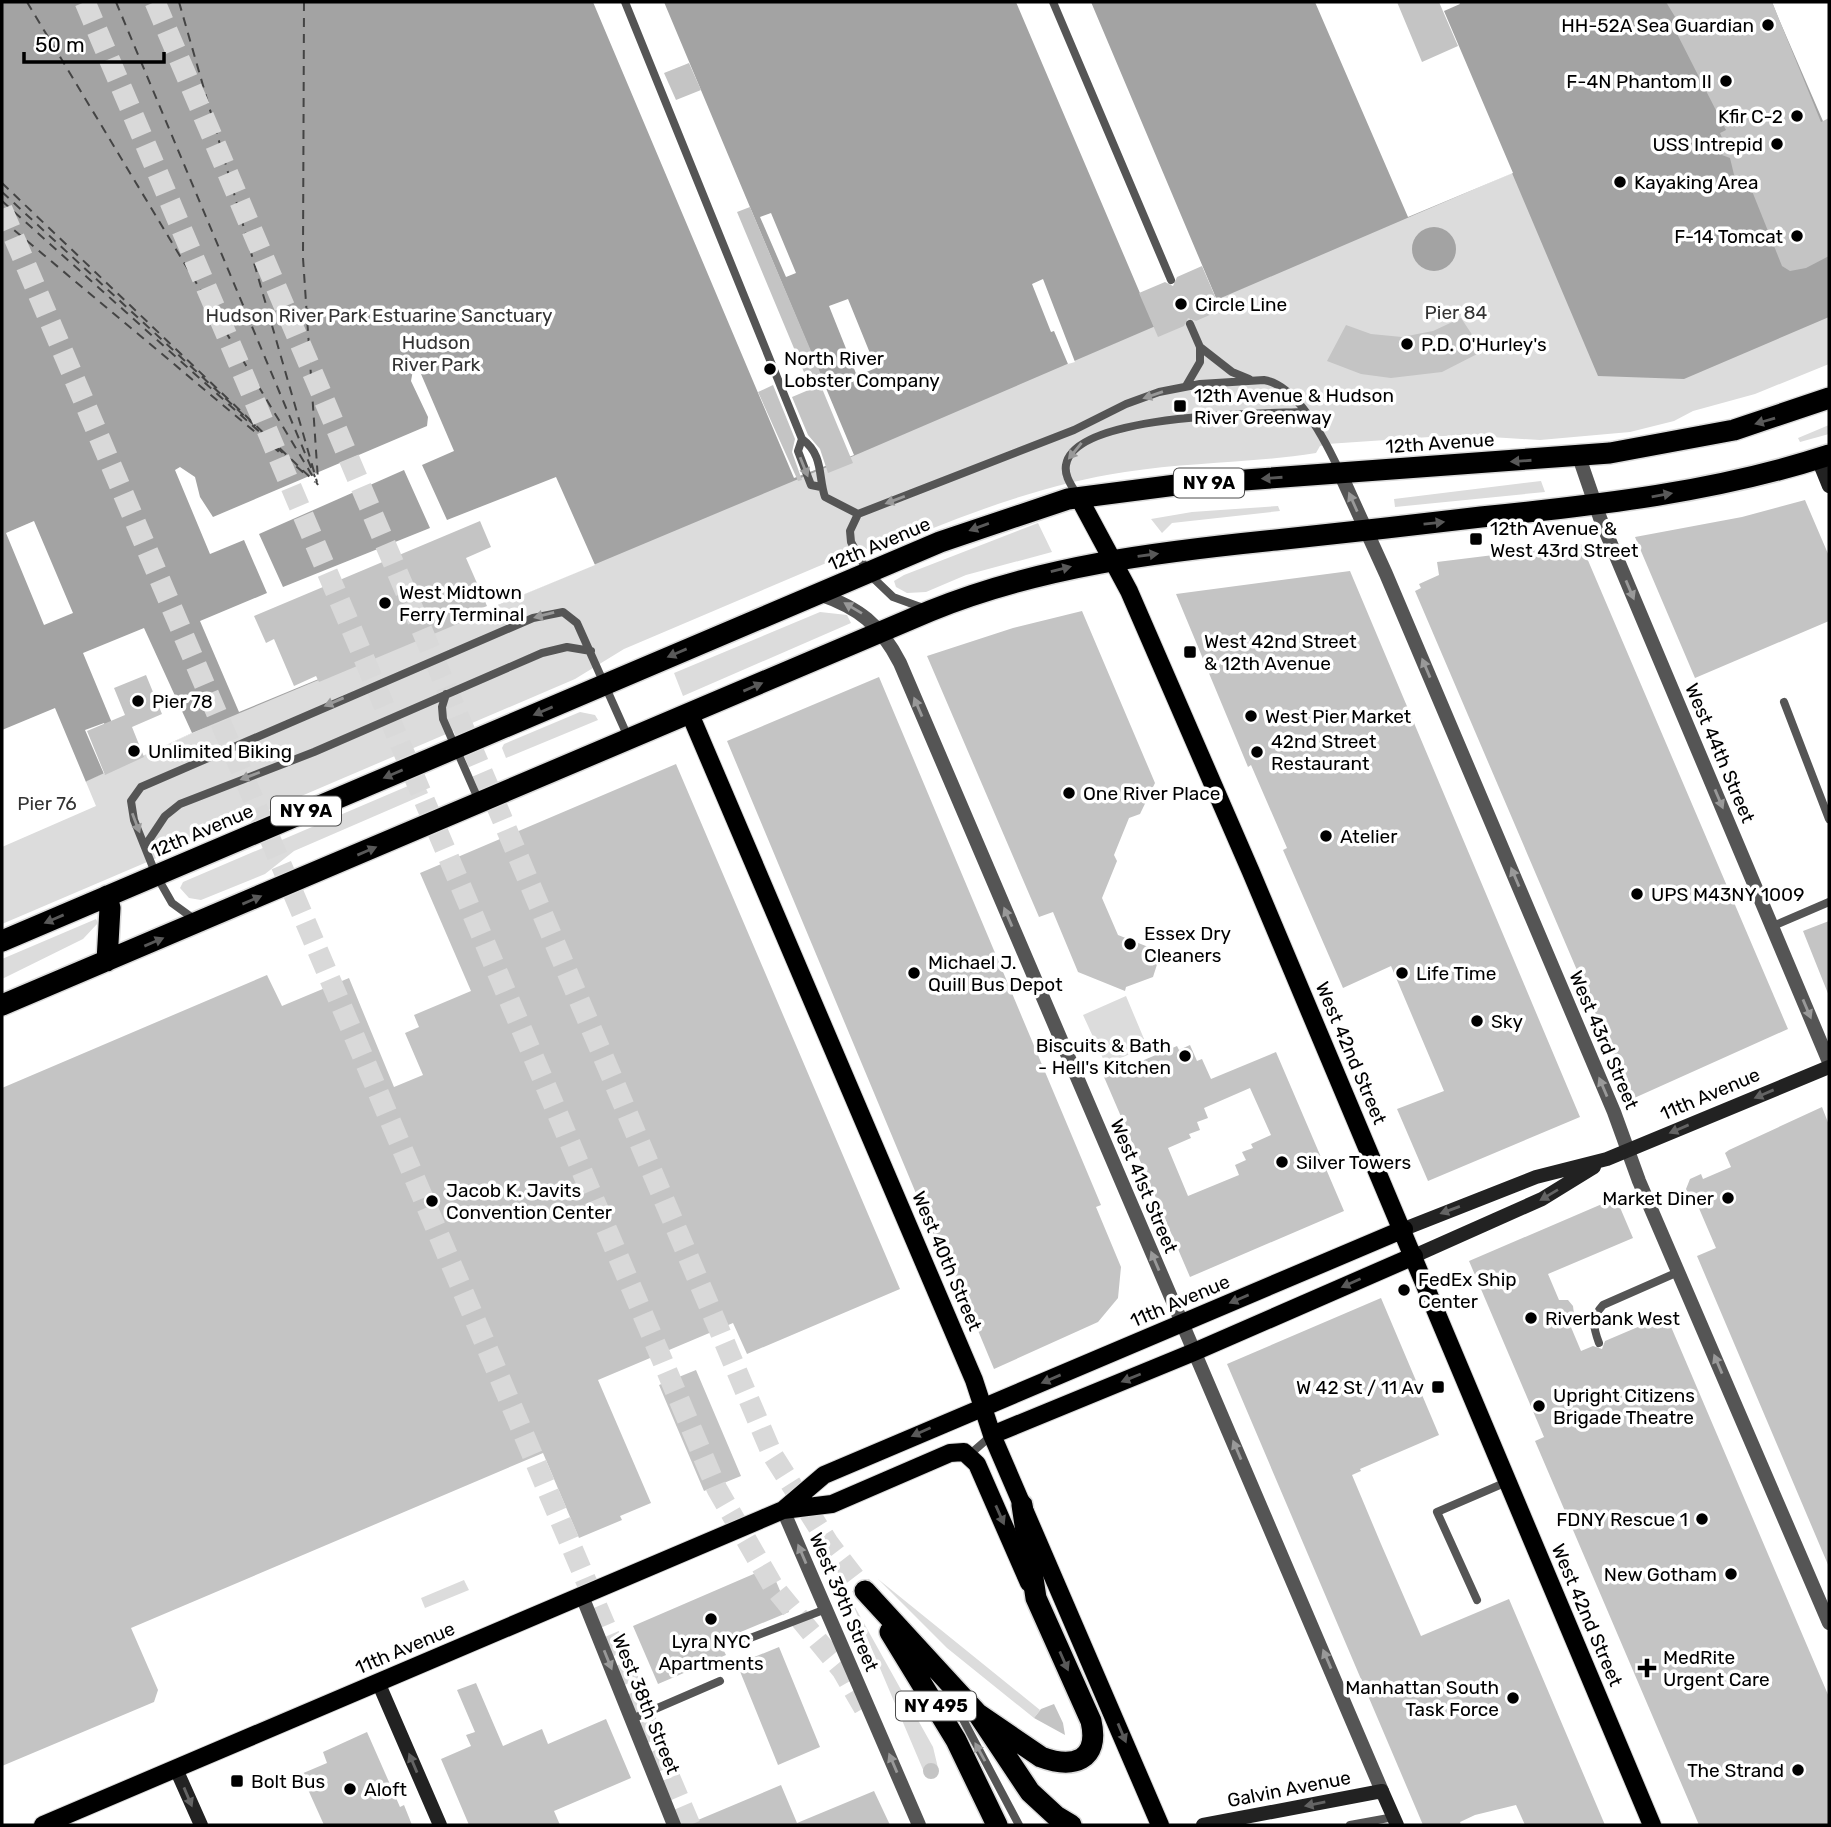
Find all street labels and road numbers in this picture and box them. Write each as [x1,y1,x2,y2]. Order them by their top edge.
street label: 12th Avenue [1385,428,1495,458]
road number: NY 9A [1174,468,1244,498]
street label: 12th Avenue [824,512,934,576]
street label: West 44th Street [1680,680,1760,827]
road number: NY 9A [271,796,341,826]
street label: 12th Avenue [147,799,257,863]
street label: West 43rd Street [1564,967,1644,1113]
street label: West 42nd Street [1311,978,1392,1128]
street label: 11th Avenue [1657,1063,1763,1125]
street label: West 41st Street [1105,1115,1183,1257]
street label: West 40th Street [907,1188,987,1335]
street label: 11th Avenue [1127,1270,1233,1332]
street label: West 39th Street [804,1529,884,1675]
street label: West 42nd Street [1547,1540,1628,1690]
street label: 11th Avenue [352,1617,458,1679]
street label: West 38th Street [607,1630,685,1778]
road number: NY 495 [896,1692,976,1721]
street label: Galvin Avenue [1225,1766,1353,1812]

